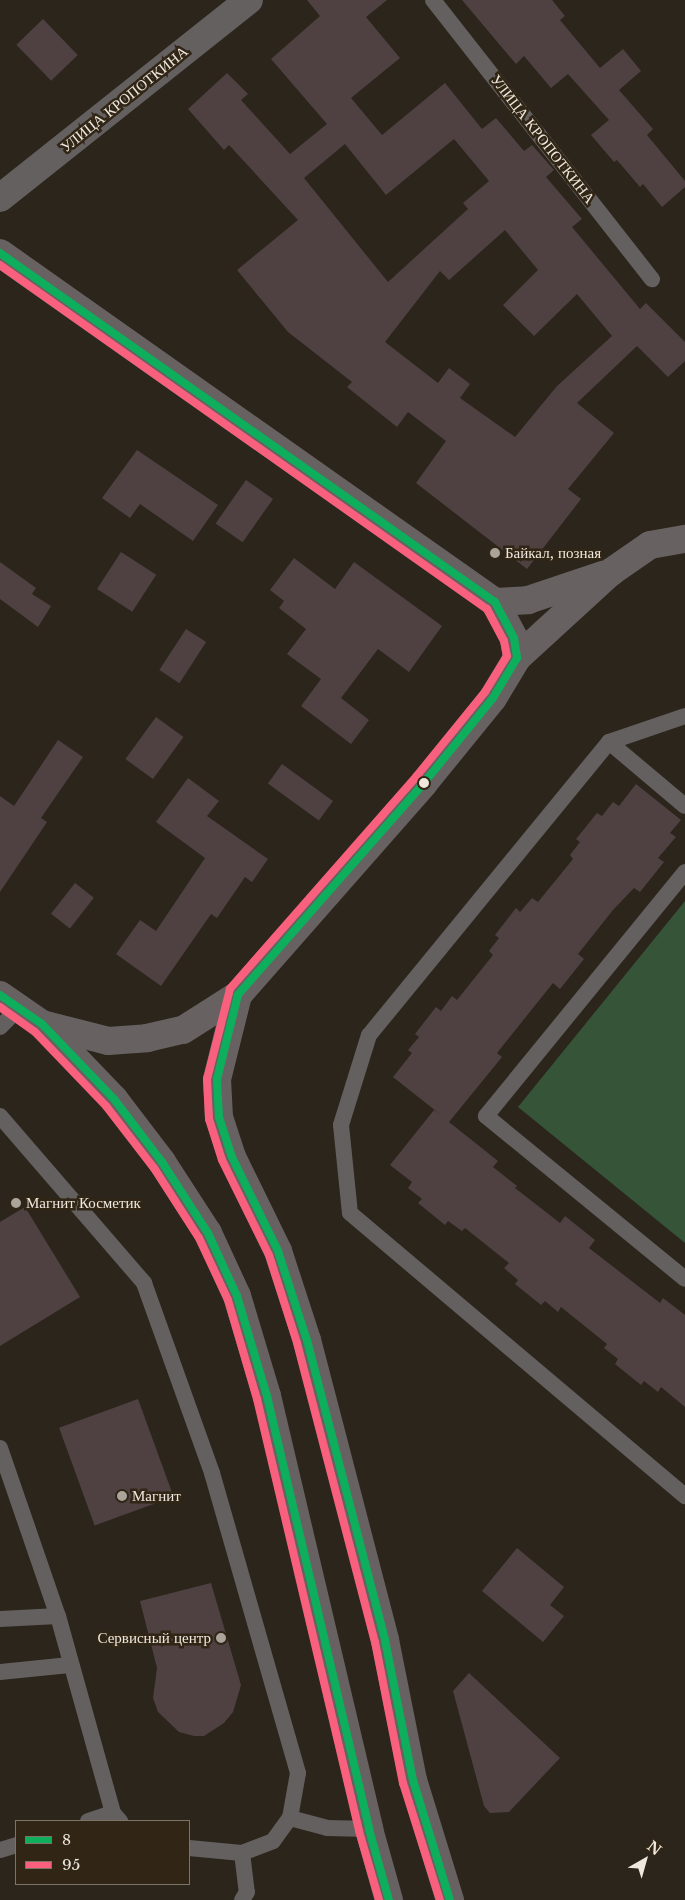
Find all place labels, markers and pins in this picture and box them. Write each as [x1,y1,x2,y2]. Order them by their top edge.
place label: Байкал, позная [505,544,601,562]
marker: Байкал, позная [489,547,501,559]
unlabelled marker [419,778,429,788]
place label: Магнит Косметик [26,1194,141,1212]
marker: Магнит Косметик [10,1197,22,1209]
place label: Магнит [132,1487,181,1505]
marker: Магнит [116,1490,128,1502]
place label: Сервисный центр [97,1629,211,1647]
marker: Сервисный центр [215,1632,227,1644]

